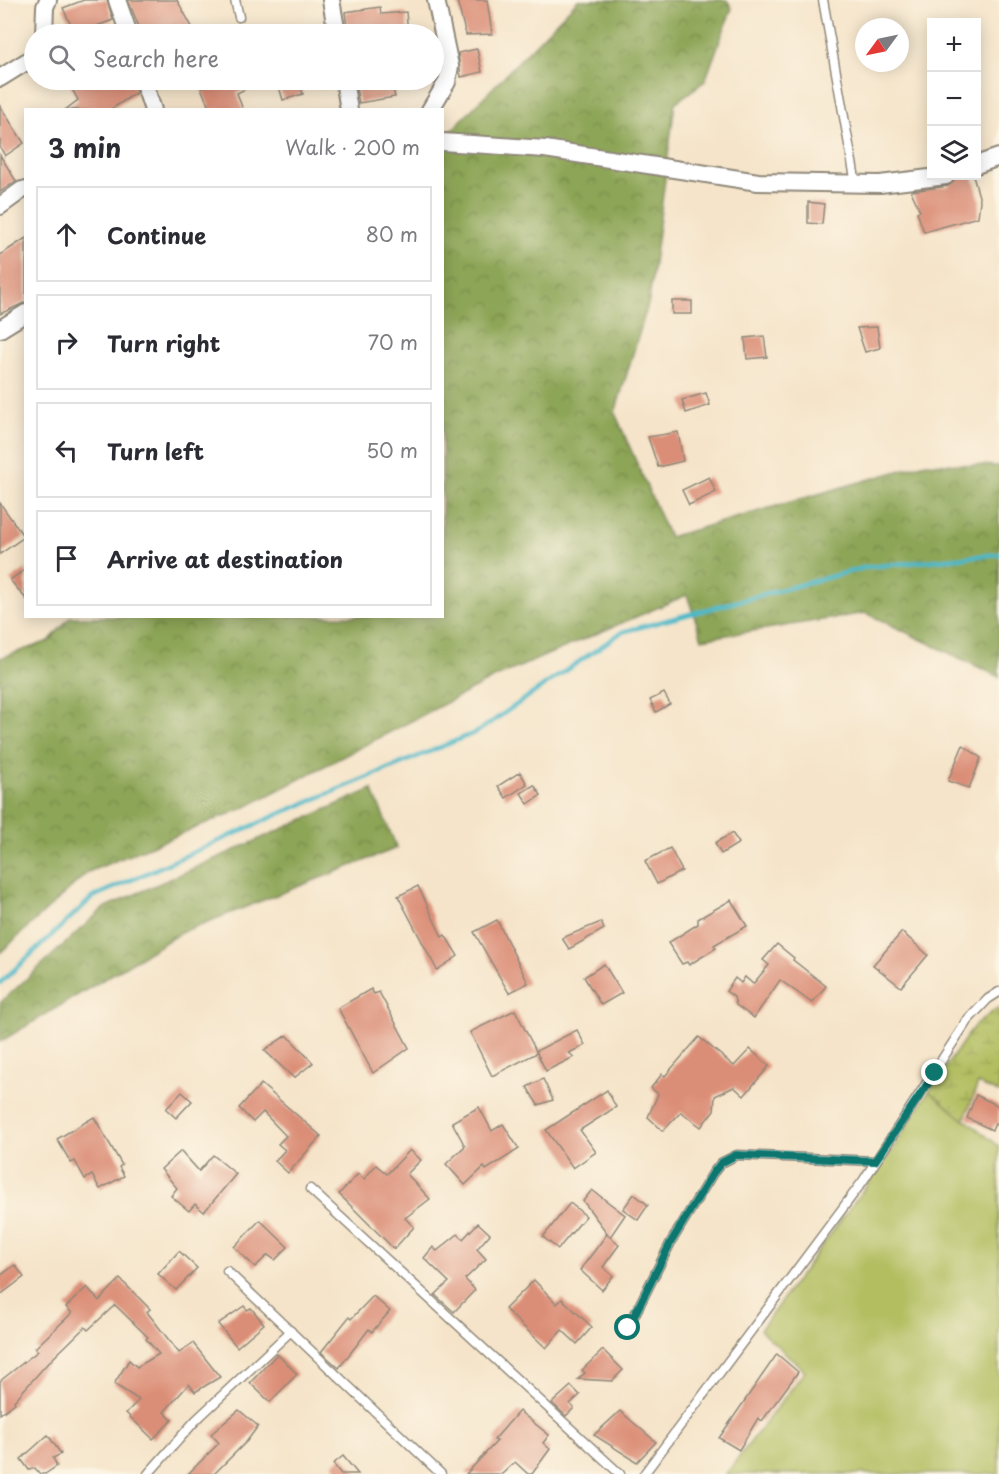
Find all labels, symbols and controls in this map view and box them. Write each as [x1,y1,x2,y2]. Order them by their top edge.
north arrow [855,18,909,72]
map controls [927,18,981,180]
button: + [927,18,981,72]
search box [24,24,444,90]
icon: search [45,41,78,74]
text: Search here [93,41,219,74]
button: − [927,72,981,126]
button: layers [927,126,981,180]
text: 3 min [48,128,121,167]
text: Walk · 200 m [285,132,420,162]
icon: ahead [50,218,83,251]
text: Continue [107,218,206,251]
text: 80 m [366,219,418,249]
icon: right [50,326,83,359]
text: Turn right [107,326,220,359]
text: 70 m [368,327,418,357]
icon: left [50,434,83,467]
text: Turn left [107,434,204,467]
text: 50 m [366,435,418,465]
icon: arrive [50,542,83,575]
text: Arrive at destination [107,542,343,575]
route end [921,1059,947,1085]
route start [614,1314,640,1340]

